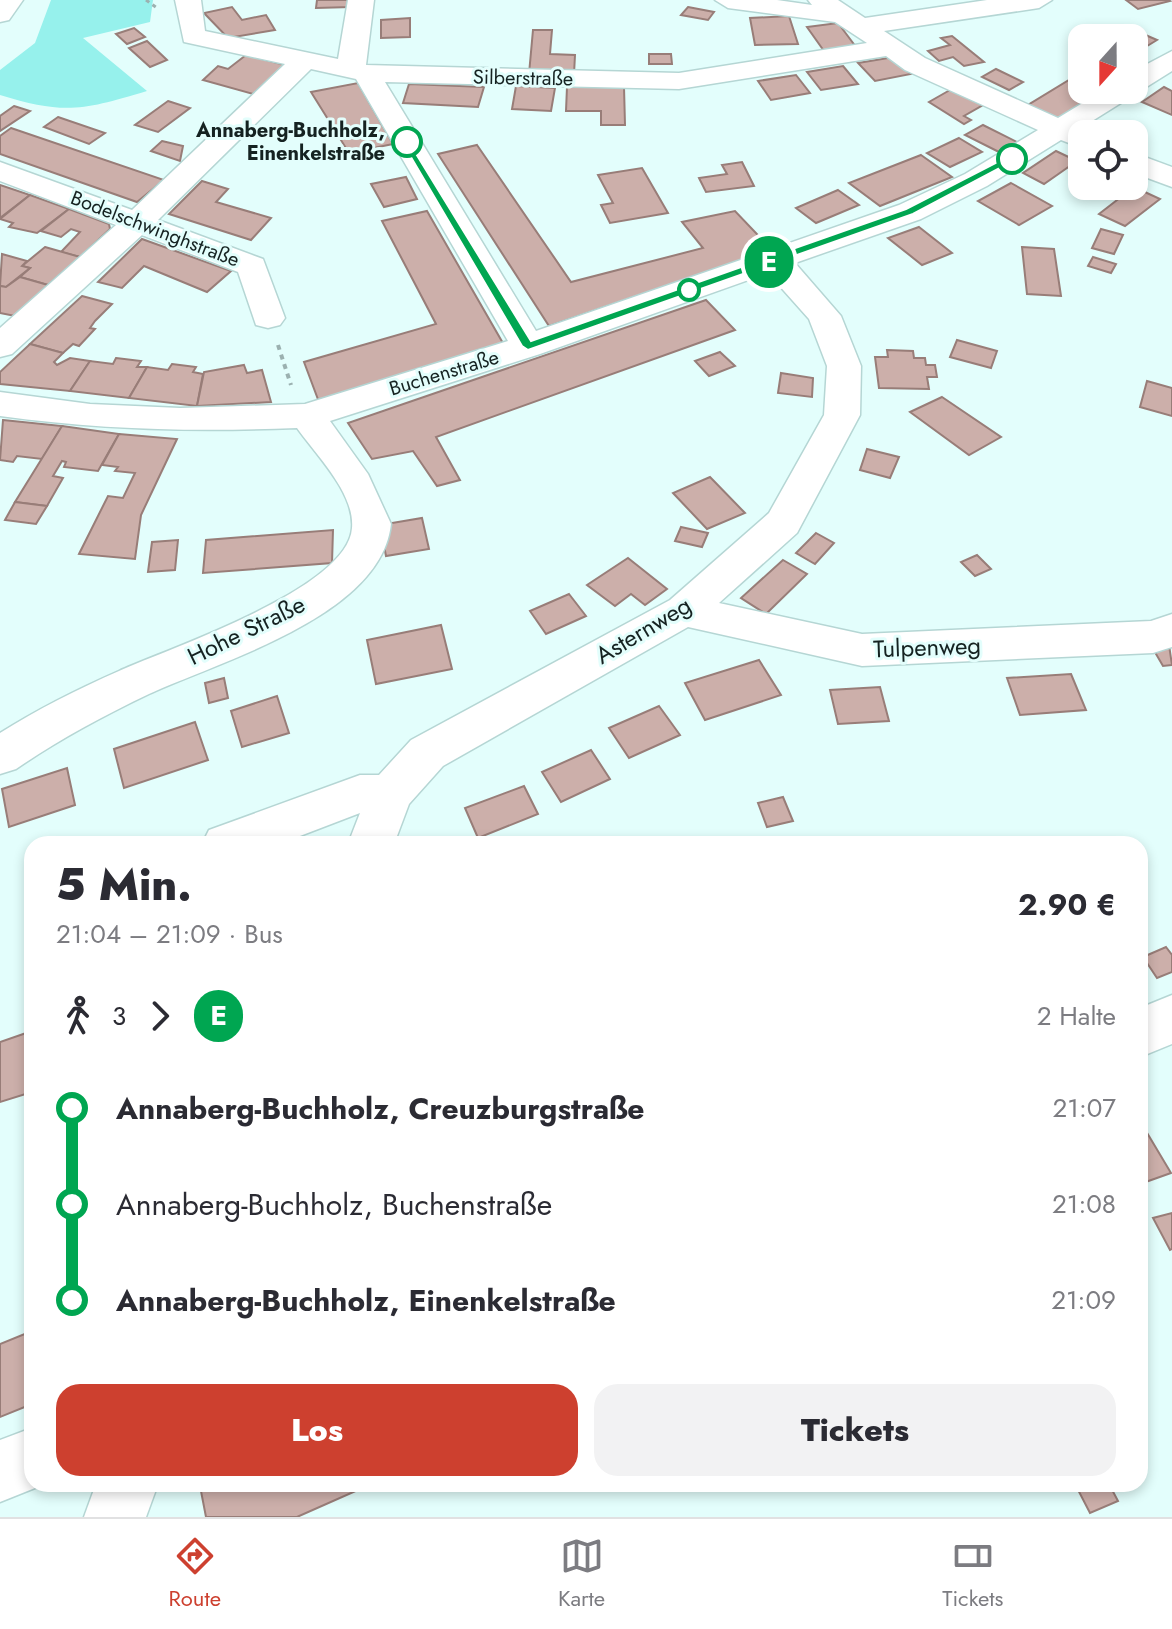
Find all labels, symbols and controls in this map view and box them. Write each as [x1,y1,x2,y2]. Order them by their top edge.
north arrow [1068,24,1148,104]
map controls [1068,24,1148,200]
street label: Silberstraße [473,63,573,93]
place label: Annaberg-Buchholz, Einenkelstraße [195,116,385,168]
button: locate [1068,120,1148,200]
marker: Annaberg-Buchholz, Einenkelstraße [392,127,422,157]
unlabelled marker [997,144,1027,174]
street label: Bodelschwinghstraße [66,183,244,275]
line badge: E [743,236,795,288]
text: E [761,241,777,282]
unlabelled marker [678,279,700,301]
street label: Buchenstraße [386,343,502,403]
street label: Hohe Straße [181,586,311,674]
street label: Asternweg [588,588,698,672]
street label: Tulpenweg [872,628,982,666]
text: 5 Min. [56,853,192,917]
text: 2.90 € [1018,883,1116,926]
text: 21:04 – 21:09 · Bus [56,915,283,953]
icon: walk [56,994,100,1038]
icon: forward [138,994,182,1038]
text: E [210,995,227,1036]
text: 3 [112,997,126,1035]
text: 2 Halte [1037,997,1116,1035]
text: Annaberg-Buchholz, Creuzburgstraße [116,1087,644,1130]
text: 21:07 [1052,1089,1116,1127]
text: Annaberg-Buchholz, Buchenstraße [116,1183,552,1226]
text: 21:08 [1052,1185,1116,1223]
text: Annaberg-Buchholz, Einenkelstraße [116,1279,616,1322]
text: 21:09 [1051,1281,1116,1319]
button: Los [56,1384,578,1476]
button: Tickets [594,1384,1116,1476]
tab: Route [169,1534,221,1614]
tab: Karte [558,1534,605,1614]
tab: Tickets [942,1534,1003,1614]

